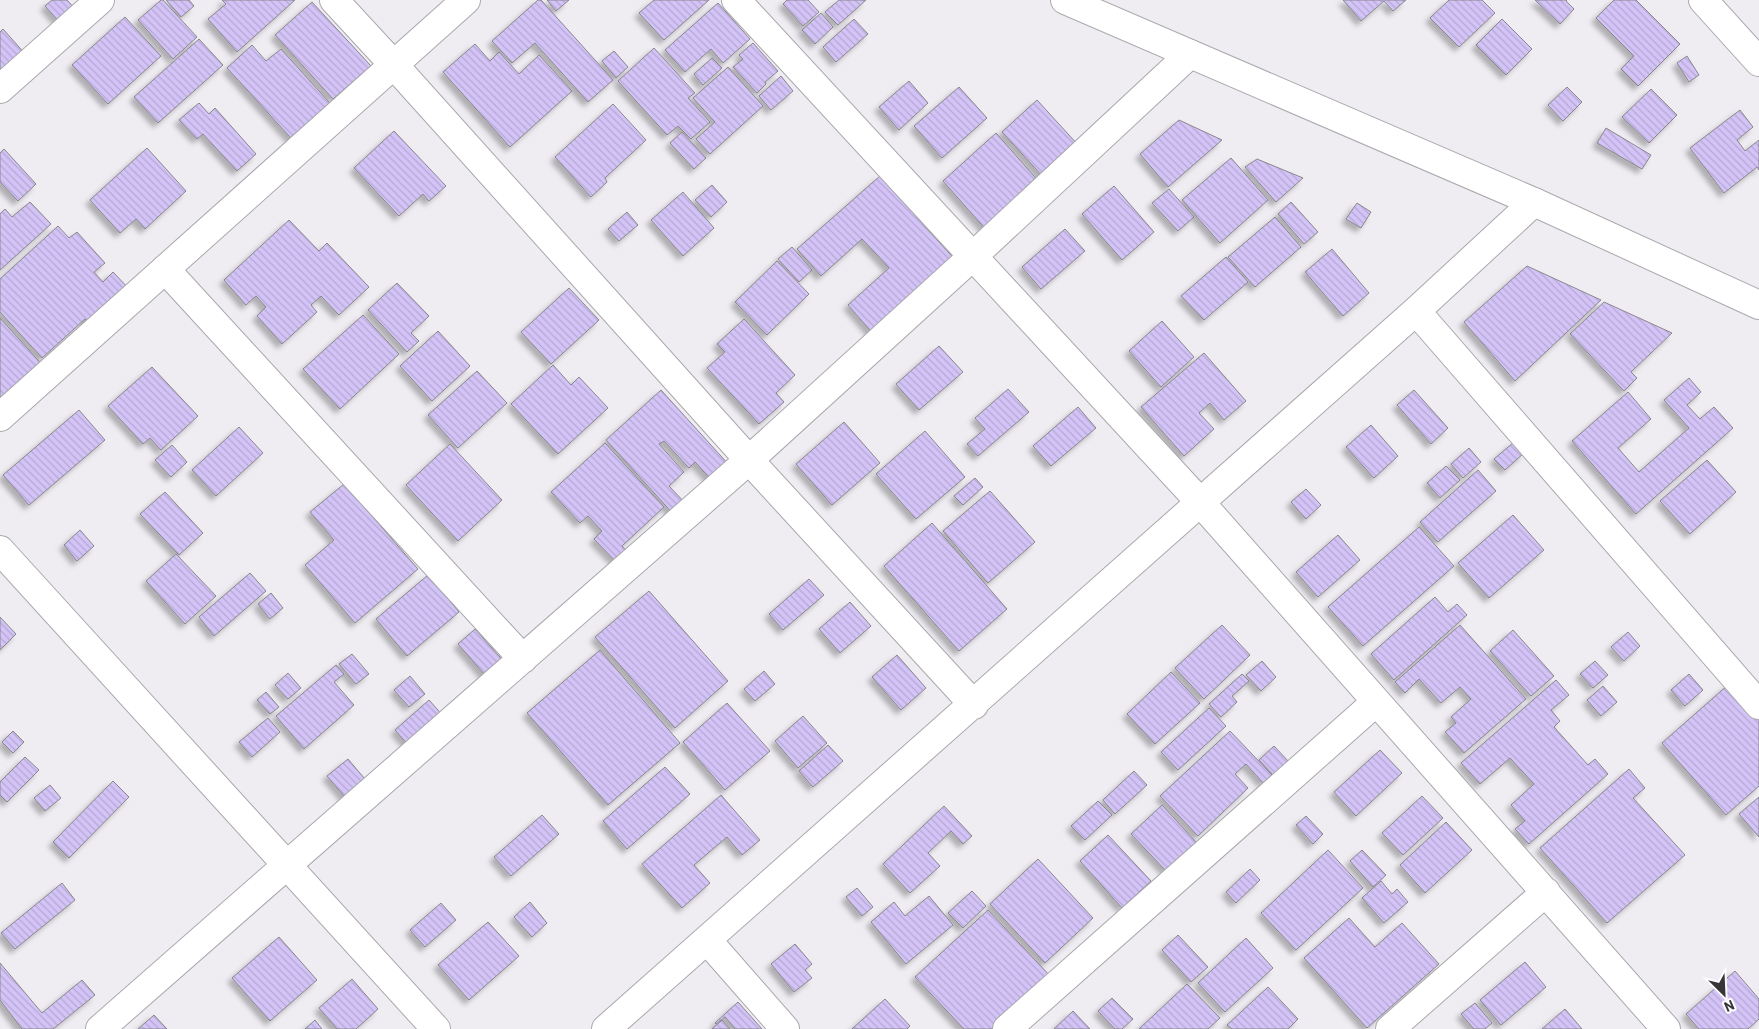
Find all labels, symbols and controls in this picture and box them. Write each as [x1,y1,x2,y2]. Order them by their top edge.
north arrow [1699,969,1749,1019]
text: N [1722,997,1737,1016]

